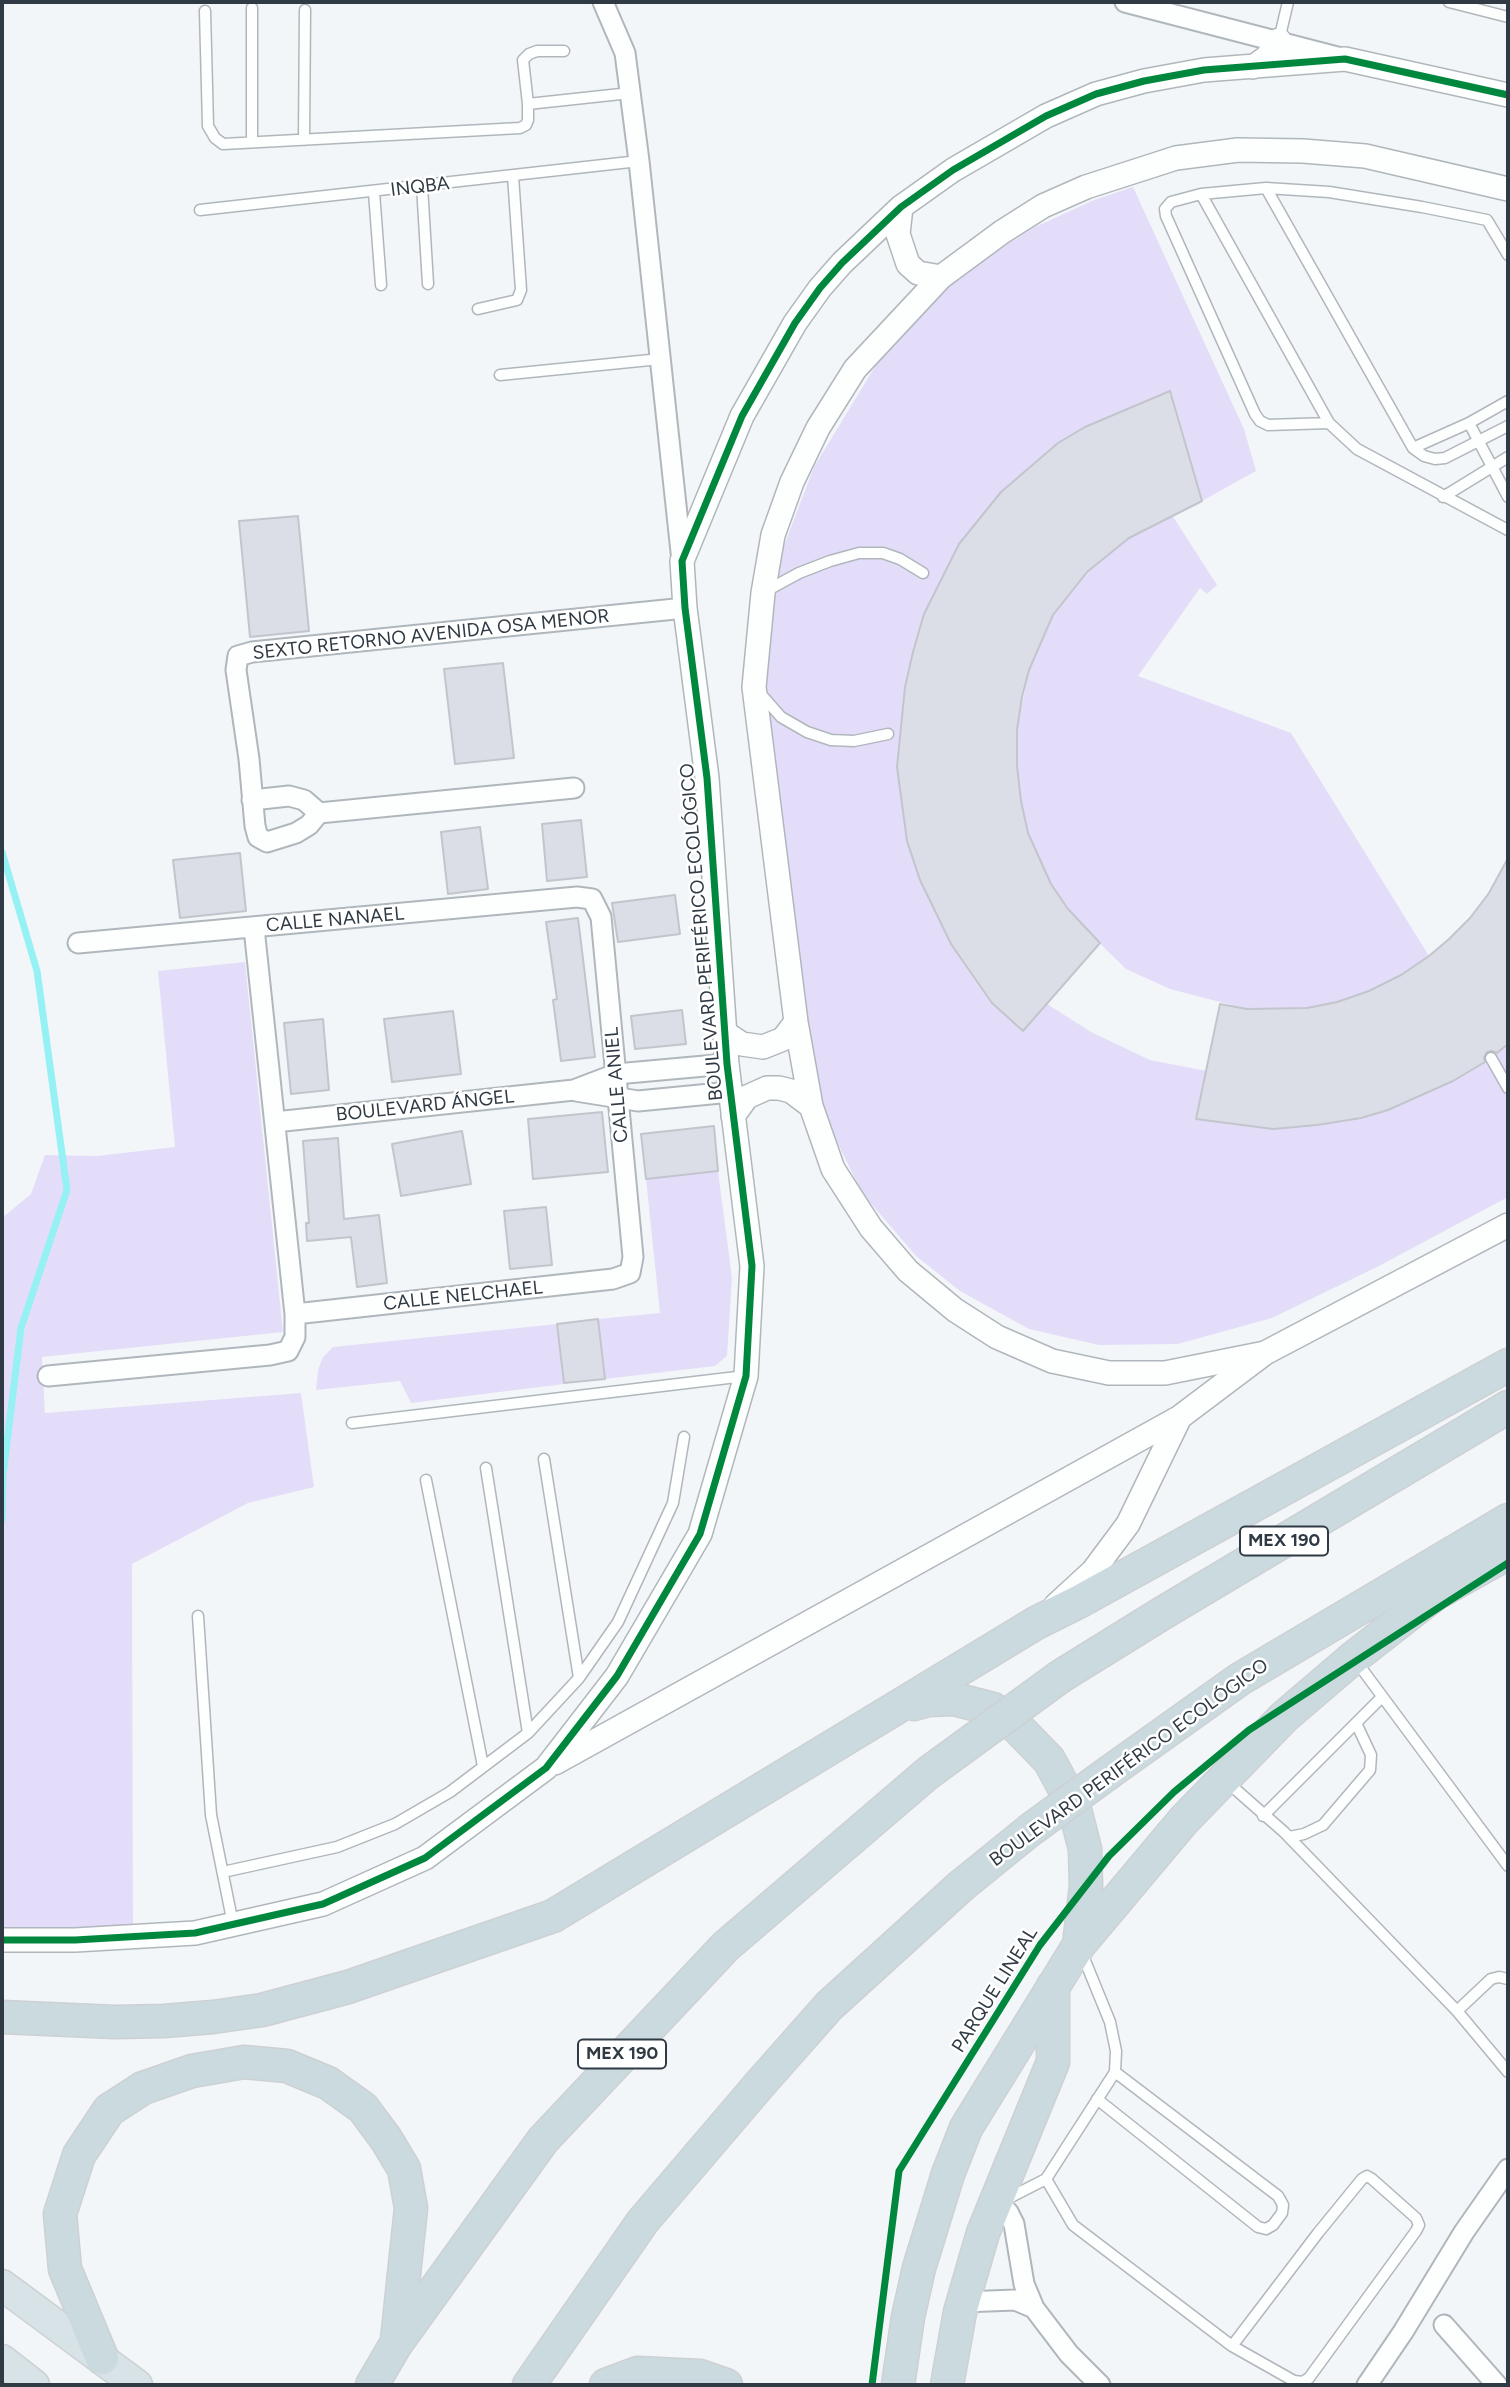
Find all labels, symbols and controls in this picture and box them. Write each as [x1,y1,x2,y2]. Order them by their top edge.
street label: INQBA [389,172,451,202]
street label: SEXTO RETORNO AVENIDA OSA MENOR [252,605,610,665]
street label: BOULEVARD PERIFÉRICO ECOLÓGICO [676,762,728,1102]
street label: CALLE NANAEL [265,903,405,937]
street label: CALLE ANIEL [601,1026,633,1144]
street label: BOULEVARD ÁNGEL [335,1085,515,1127]
street label: CALLE NELCHAEL [382,1276,544,1316]
road number: MEX 190 [1240,1526,1328,1556]
street label: BOULEVARD PERIFÉRICO ECOLÓGICO [985,1654,1273,1872]
street label: PARQUE LINEAL [947,1923,1043,2057]
road number: MEX 190 [578,2040,666,2068]

